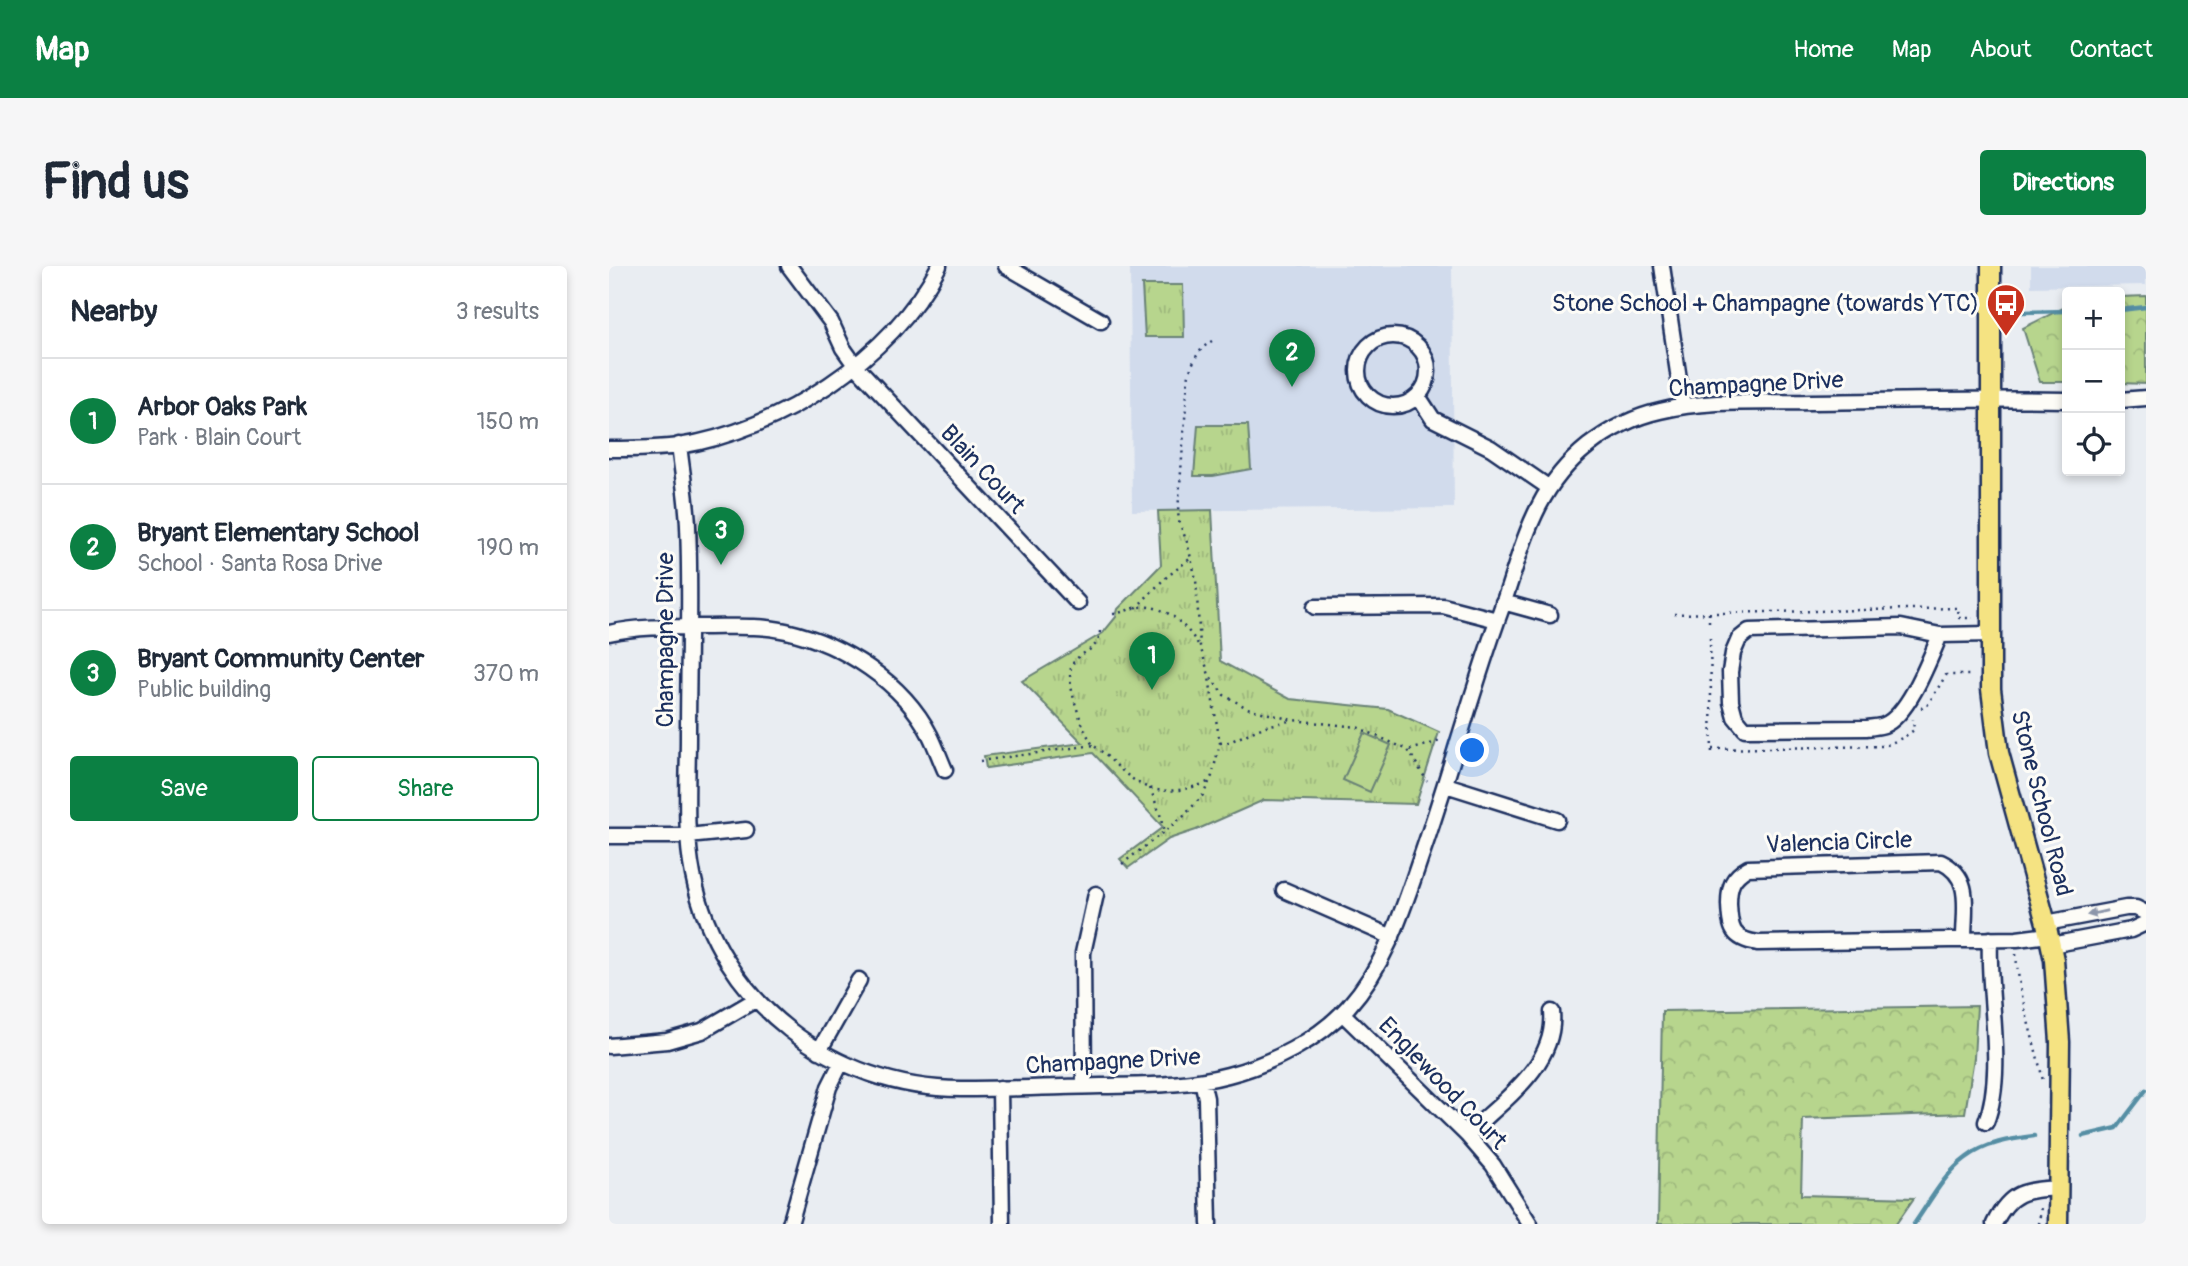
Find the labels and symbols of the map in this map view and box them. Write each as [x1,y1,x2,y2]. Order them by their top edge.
bus stop icon: Stone School + Champagne (towards YTC) [1985,282,2027,337]
place label: Stone School + Champagne (towards YTC) [1552,289,1979,318]
pin: 2 [1269,329,1315,387]
street label: Champagne Drive [1668,365,1844,404]
street label: Blain Court [934,419,1031,520]
pin: 3 [698,507,744,565]
street label: Champagne Drive [651,552,680,727]
pin: 1 [1129,632,1175,690]
street label: Stone School Road [2004,707,2079,899]
your location [1455,733,1489,767]
street label: Valencia Circle [1765,825,1913,860]
one-way arrow [2085,908,2107,919]
street label: Englewood Court [1372,1011,1513,1156]
street label: Champagne Drive [1025,1042,1201,1081]

